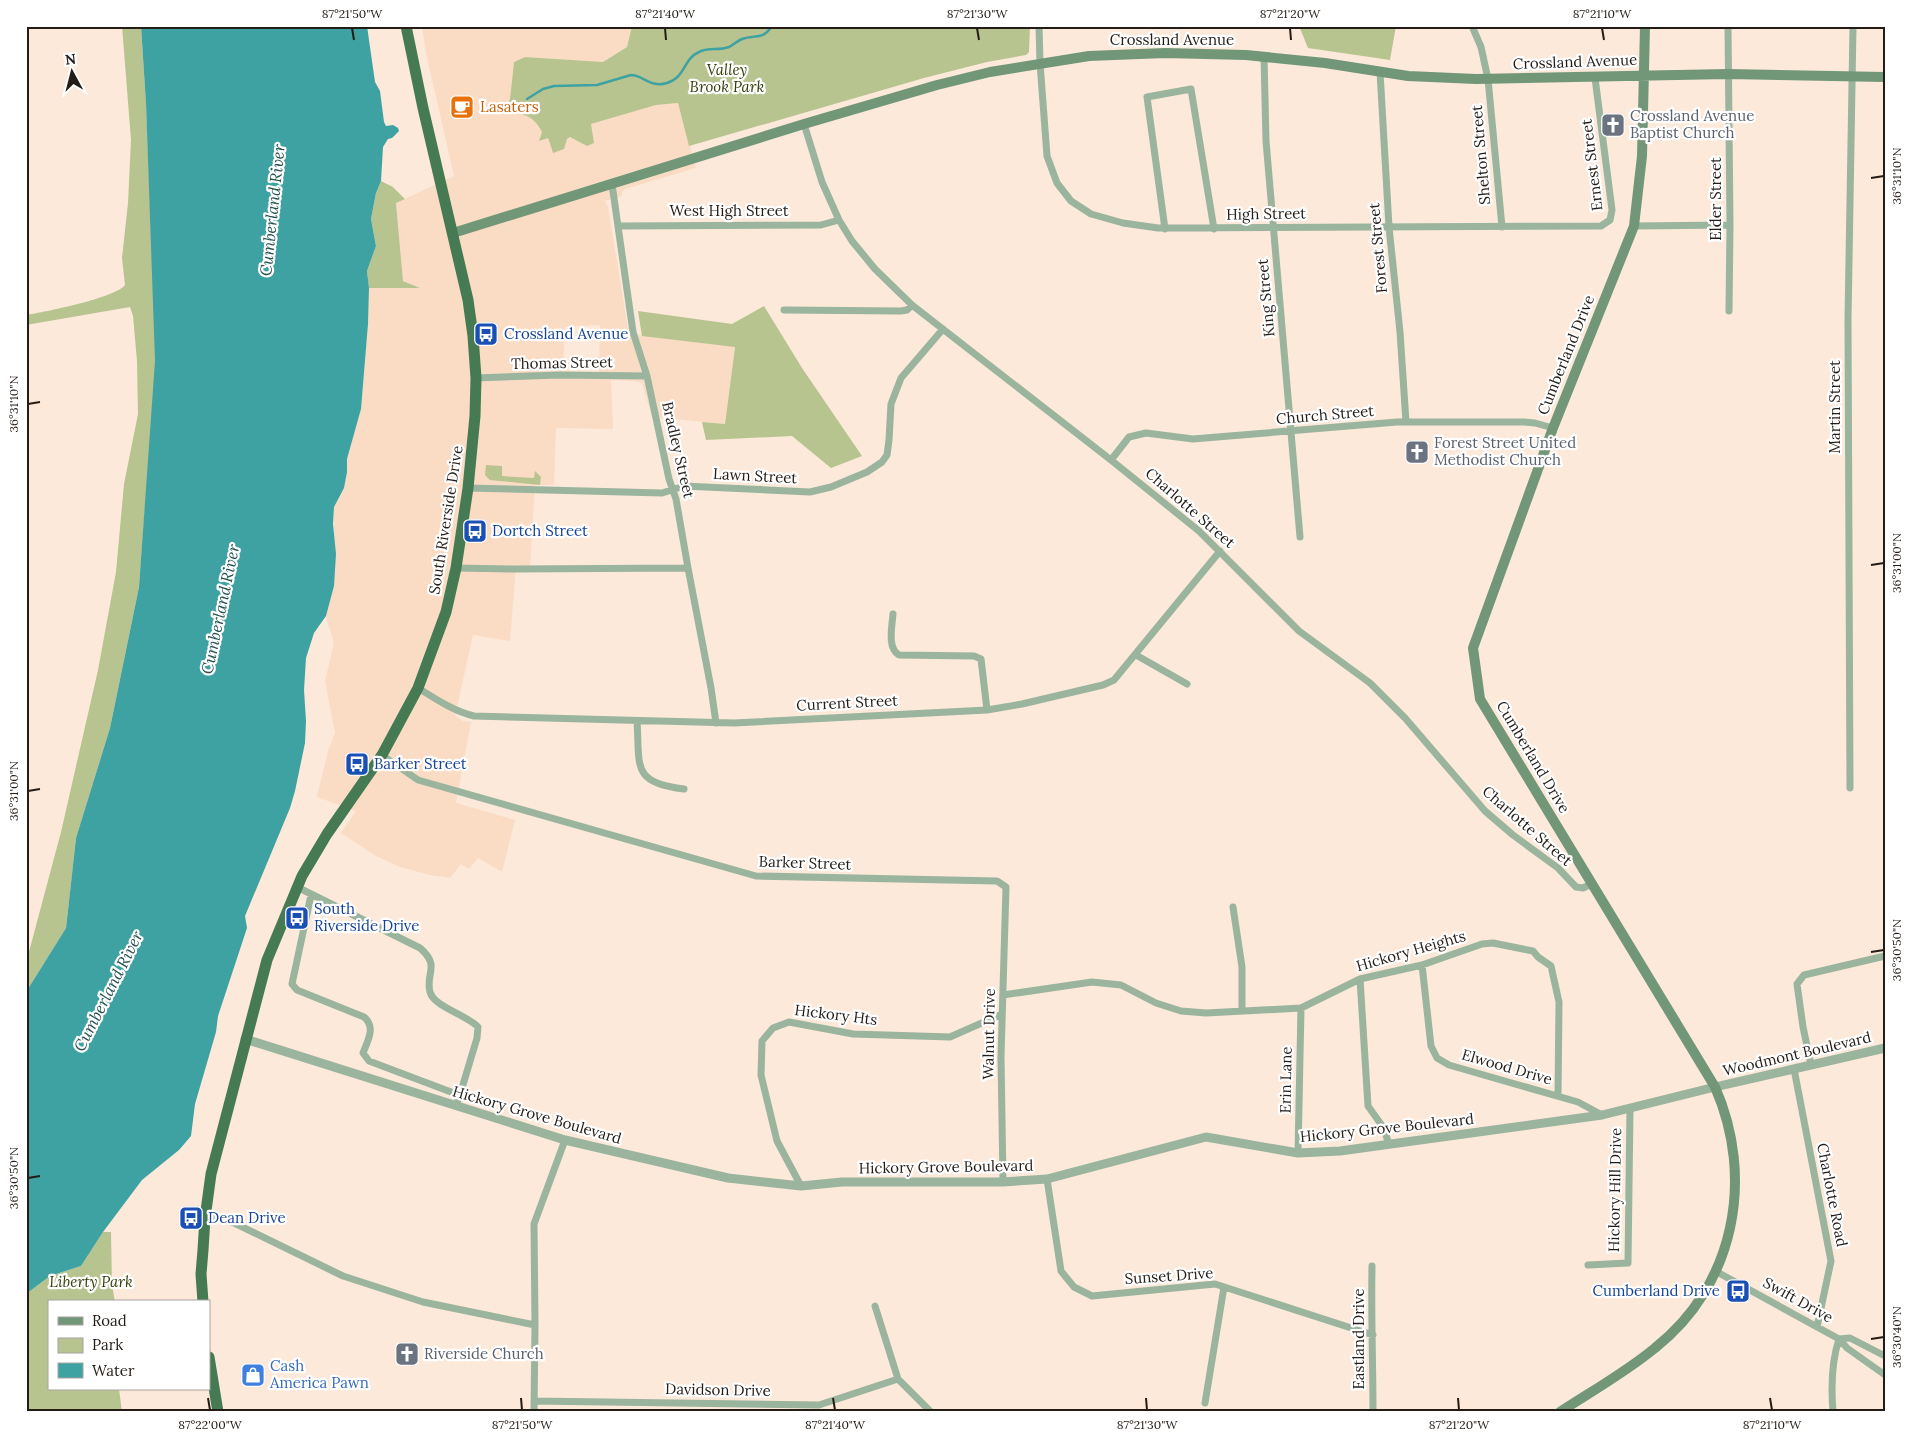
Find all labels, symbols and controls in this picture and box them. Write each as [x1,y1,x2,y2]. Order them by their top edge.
text: 87°21'50"W [322,6,383,21]
text: 87°21'40"W [635,6,696,21]
text: 87°21'30"W [947,6,1008,21]
text: 87°21'20"W [1260,6,1321,21]
text: 87°21'10"W [1573,6,1632,21]
street label: Crossland Avenue [1110,30,1234,49]
north arrow [48,48,98,98]
text: N [64,49,77,69]
street label: Crossland Avenue [1513,50,1637,73]
park label: Valley Brook Park [690,60,765,96]
cafe icon: Lasaters [449,94,475,120]
place label: Lasaters [480,97,539,116]
street label: Shelton Street [1467,104,1494,206]
place label: Crossland Avenue Baptist Church [1630,106,1754,142]
church icon: Crossland Avenue Baptist Church [1600,112,1626,138]
street label: Ernest Street [1576,118,1607,212]
water label: Cumberland River [255,142,289,277]
text: 36°31'10"N [1889,147,1904,205]
street label: Elder Street [1706,157,1725,241]
street label: West High Street [669,201,789,220]
street label: Forest Street [1364,202,1391,294]
street label: High Street [1226,203,1306,224]
street label: King Street [1253,258,1278,338]
street label: Cumberland Drive [1533,292,1598,417]
bus stop icon: Crossland Avenue [473,321,499,347]
place label: Crossland Avenue [504,324,628,343]
street label: Thomas Street [511,352,613,373]
street label: Martin Street [1825,360,1844,454]
text: 36°31'10"N [6,375,21,433]
street label: Bradley Street [658,400,699,500]
street label: Church Street [1275,401,1375,428]
place label: Forest Street United Methodist Church [1434,433,1576,469]
church icon: Forest Street United Methodist Church [1404,439,1430,465]
street label: South Riverside Drive [424,444,467,596]
street label: Charlotte Street [1142,463,1239,552]
street label: Lawn Street [713,464,798,487]
bus stop icon: Dortch Street [462,518,488,544]
place label: Dortch Street [492,521,588,540]
text: 36°31'00"N [1889,533,1904,593]
water label: Cumberland River [196,542,244,676]
street label: Current Street [796,690,898,715]
street label: Cumberland Drive [1492,697,1574,816]
bus stop icon: Barker Street [344,751,370,777]
place label: Barker Street [374,754,467,773]
text: 36°31'00"N [6,761,21,821]
street label: Charlotte Street [1479,781,1576,870]
street label: Barker Street [758,851,852,874]
place label: South Riverside Drive [314,899,419,935]
bus stop icon: South Riverside Drive [284,905,310,931]
text: 36°30'50"N [1889,919,1904,981]
street label: Hickory Heights [1354,926,1468,975]
water label: Cumberland River [69,927,147,1054]
street label: Walnut Drive [978,988,999,1080]
street label: Hickory Hts [794,1000,879,1029]
street label: Woodmont Boulevard [1721,1027,1873,1080]
street label: Elwood Drive [1460,1045,1555,1088]
street label: Erin Lane [1275,1046,1296,1114]
street label: Hickory Grove Boulevard [450,1081,624,1148]
street label: Hickory Grove Boulevard [1299,1109,1475,1146]
street label: Hickory Hill Drive [1604,1128,1625,1252]
street label: Charlotte Road [1813,1141,1852,1248]
text: 36°30'50"N [6,1147,21,1209]
street label: Hickory Grove Boulevard [858,1155,1034,1178]
bus stop icon: Dean Drive [178,1205,204,1231]
place label: Dean Drive [208,1208,286,1227]
street label: Sunset Drive [1124,1263,1214,1288]
park label: Liberty Park [49,1272,133,1291]
street label: Swift Drive [1760,1273,1837,1327]
bus stop icon: Cumberland Drive [1725,1278,1751,1304]
place label: Cumberland Drive [1592,1281,1720,1300]
street label: Eastland Drive [1349,1288,1368,1390]
legend [48,1300,210,1390]
text: 36°30'40"N [1889,1306,1904,1368]
text: Road [92,1311,127,1330]
text: Park [92,1335,123,1354]
church icon: Riverside Church [394,1341,420,1367]
place label: Riverside Church [424,1344,544,1363]
place label: Cash America Pawn [269,1356,369,1392]
text: Water [92,1361,135,1380]
shop icon: Cash America Pawn [240,1362,266,1388]
street label: Davidson Drive [665,1379,771,1400]
text: 87°22'00"W [178,1417,243,1432]
text: 87°21'50"W [492,1417,553,1432]
text: 87°21'40"W [805,1417,866,1432]
text: 87°21'30"W [1117,1417,1178,1432]
text: 87°21'20"W [1429,1417,1490,1432]
text: 87°21'10"W [1743,1417,1802,1432]

